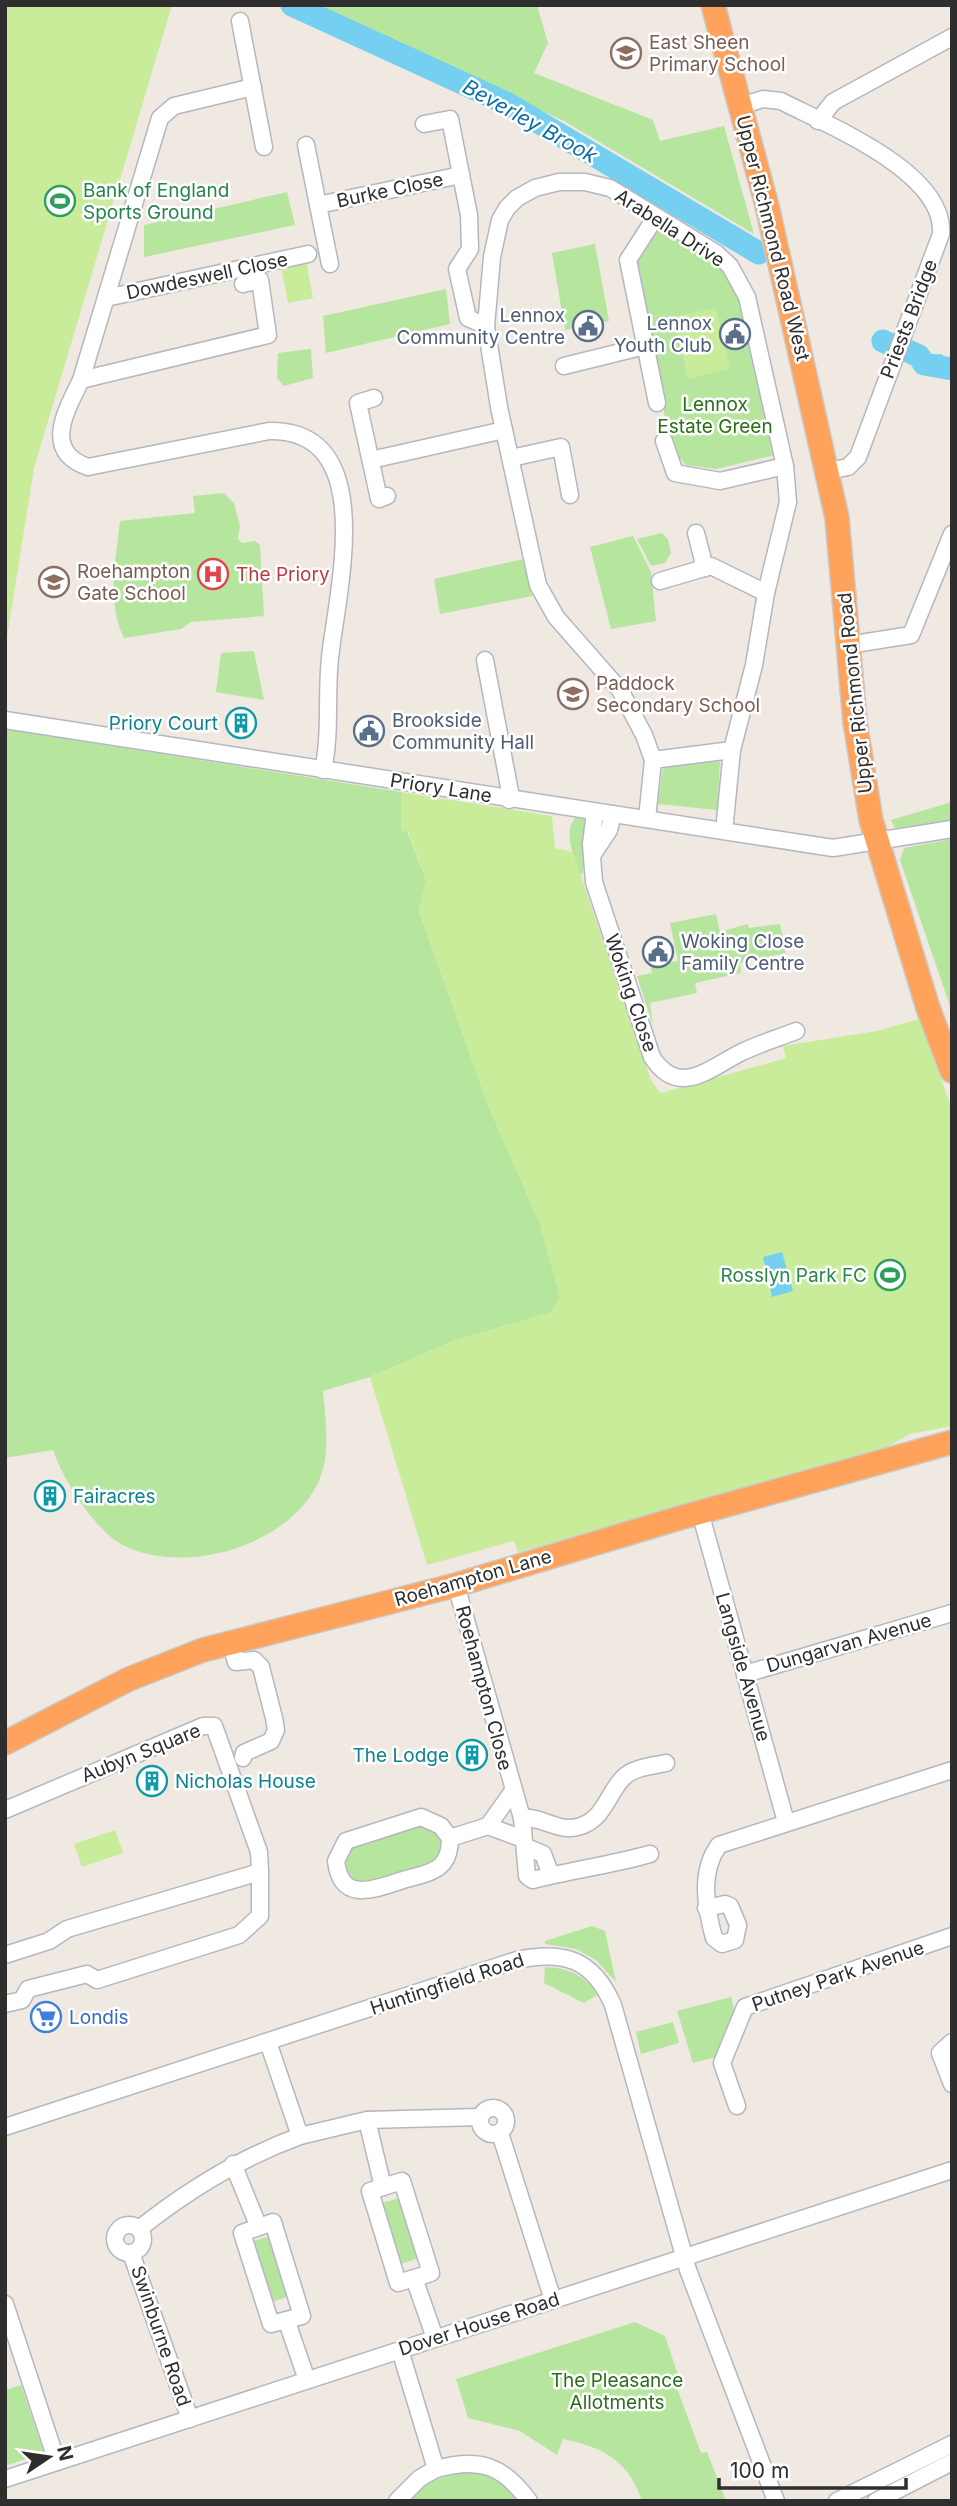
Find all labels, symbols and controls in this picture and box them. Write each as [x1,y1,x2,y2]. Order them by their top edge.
place label: East Sheen Primary School [649,31,786,76]
school or university icon: East Sheen Primary School [609,36,643,70]
water label: Beverley Brook [458,74,602,168]
street label: Upper Richmond Road West [731,113,815,363]
street label: Burke Close [335,167,445,213]
place label: Bank of England Sports Ground [83,179,229,224]
sports icon: Bank of England Sports Ground [43,184,77,218]
street label: Arabella Drive [611,184,729,272]
street label: Dowdeswell Close [124,248,290,304]
street label: Priests Bridge [876,256,942,382]
place label: Lennox Community Centre [396,304,565,349]
public building icon: Lennox Community Centre [571,309,605,343]
place label: Lennox Youth Club [614,312,712,357]
public building icon: Lennox Youth Club [718,317,752,351]
park label: Lennox Estate Green [657,393,773,438]
hospital icon: The Priory [196,557,230,591]
place label: Roehampton Gate School [77,560,190,605]
place label: The Priory [236,563,330,586]
school or university icon: Roehampton Gate School [37,565,71,599]
street label: Upper Richmond Road [833,591,877,795]
place label: Paddock Secondary School [596,672,760,717]
school or university icon: Paddock Secondary School [556,677,590,711]
building icon: Priory Court [224,706,258,740]
place label: Brookside Community Hall [392,709,534,754]
place label: Priory Court [109,712,218,735]
public building icon: Brookside Community Hall [352,714,386,748]
street label: Priory Lane [388,769,494,807]
place label: Woking Close Family Centre [681,930,805,975]
street label: Woking Close [600,931,662,1055]
public building icon: Woking Close Family Centre [641,935,675,969]
sports icon: Rosslyn Park FC [873,1258,907,1292]
place label: Rosslyn Park FC [721,1264,867,1287]
building icon: Fairacres [33,1479,67,1513]
place label: Fairacres [73,1485,156,1508]
street label: Roehampton Lane [392,1545,554,1611]
street label: Langside Avenue [711,1590,775,1744]
street label: Roehampton Close [451,1603,517,1773]
street label: Dungarvan Avenue [764,1608,934,1678]
street label: Aubyn Square [78,1719,204,1787]
building icon: The Lodge [455,1738,489,1772]
place label: The Lodge [353,1744,449,1767]
building icon: Nicholas House [135,1764,169,1798]
place label: Nicholas House [175,1770,316,1793]
street label: Putney Park Avenue [749,1936,927,2016]
street label: Huntingfield Road [367,1948,527,2020]
supermarket icon: Londis [29,2000,63,2034]
place label: Londis [69,2006,129,2029]
street label: Swinburne Road [126,2263,196,2409]
street label: Dover House Road [396,2287,562,2361]
park label: The Pleasance Allotments [551,2369,683,2414]
north arrow [14,2422,84,2492]
text: N [52,2444,78,2463]
scale bar [719,2446,906,2490]
text: 100 m [730,2458,789,2483]

